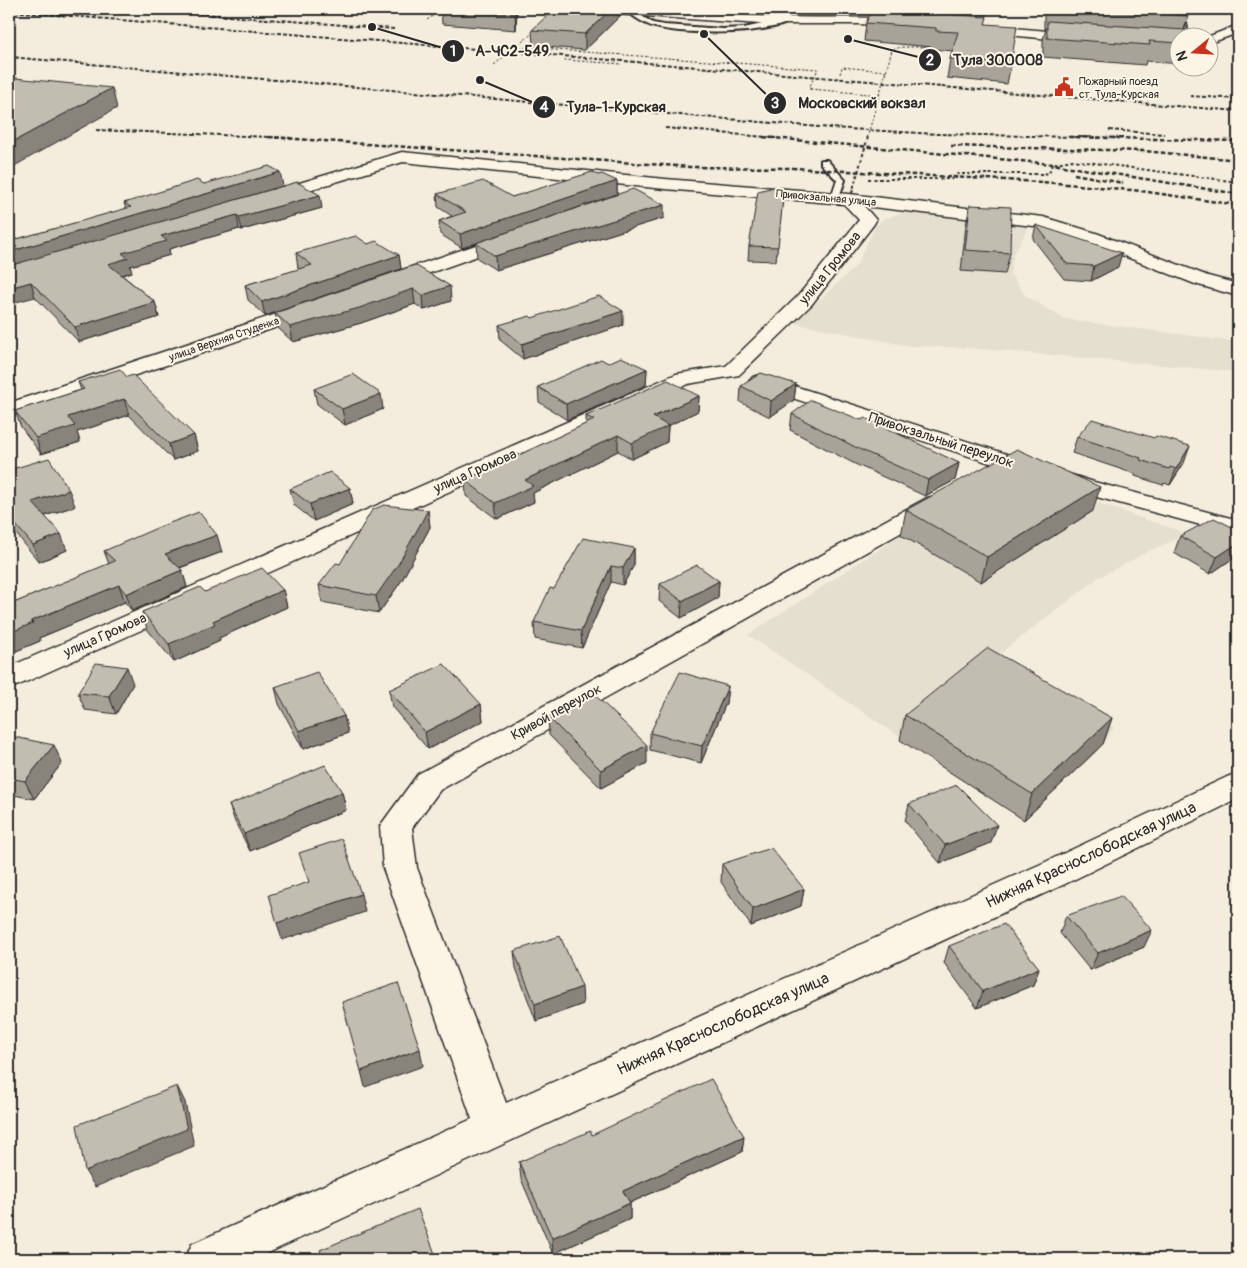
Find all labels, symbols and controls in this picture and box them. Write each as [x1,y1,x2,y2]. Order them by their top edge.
north arrow [1170,28,1220,78]
callout: А-ЧС2-549 [440,36,559,66]
text: 1 [450,42,456,61]
text: А-ЧС2-549 [475,42,549,61]
callout: Тула 300008 [918,45,1052,75]
text: N [1173,49,1192,63]
text: 2 [926,51,934,70]
text: Тула 300008 [952,51,1043,70]
place label: Пожарный поезд ст. Тула-Курская [1079,75,1159,101]
public building icon: Пожарный поезд ст. Тула-Курская [1053,76,1075,98]
callout: Московский вокзал [763,88,935,118]
callout: Тула-1-Курская [531,92,676,122]
text: 3 [771,94,779,113]
text: Московский вокзал [798,94,926,113]
text: 4 [540,98,549,117]
text: Тула-1-Курская [565,98,666,117]
street label: Привокзальная улица [775,187,877,209]
street label: улица Громова [795,228,865,309]
street label: улица Верхняя Cтуденка [166,314,281,364]
street label: Привокзальный переулок [866,409,1016,471]
street label: улица Громова [430,445,519,497]
street label: улица Громова [60,609,149,661]
street label: Кривой переулок [508,680,604,744]
street label: Нижняя Краснослободская улица [983,797,1199,913]
street label: Нижняя Краснослободская улица [614,968,832,1080]

